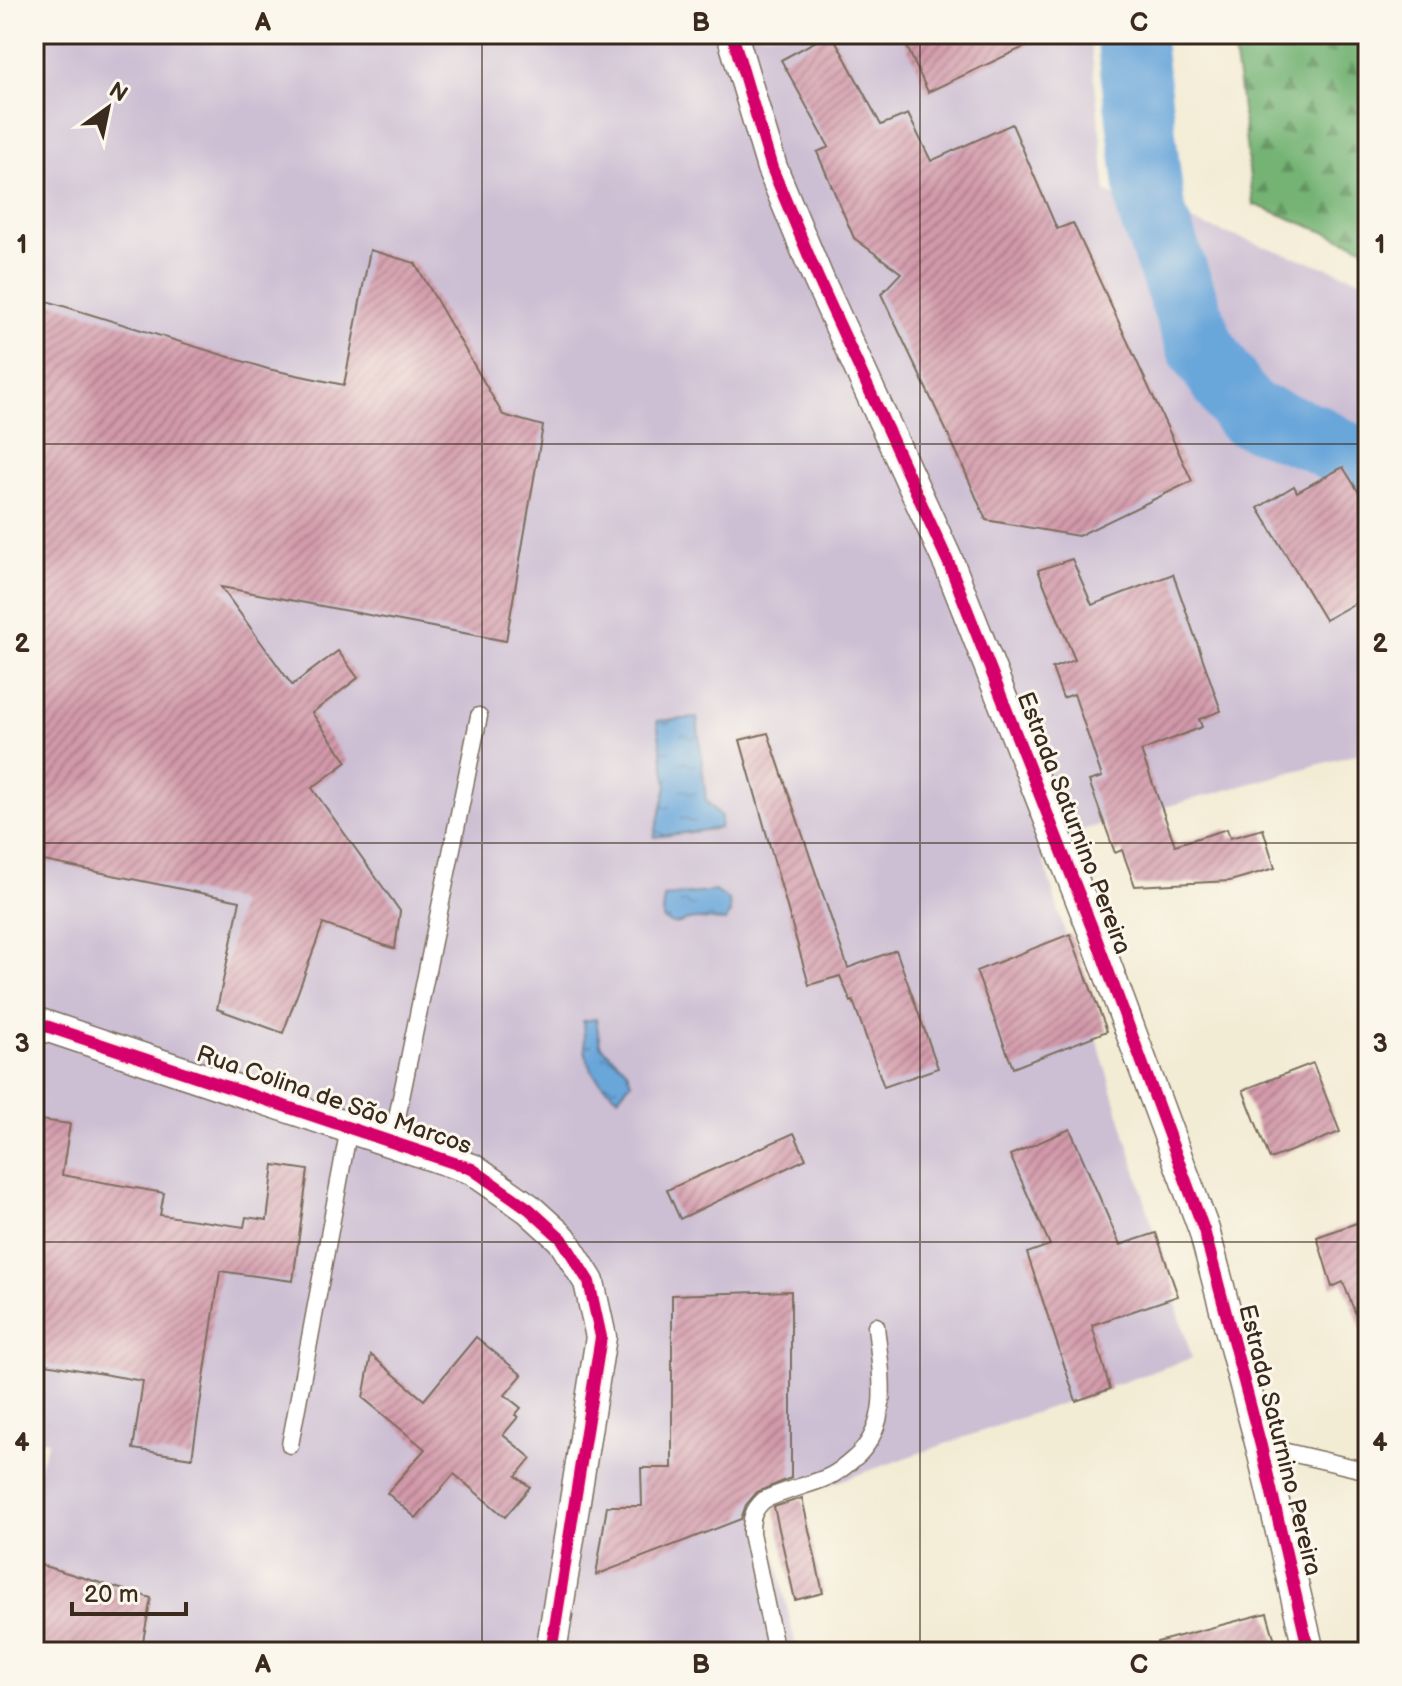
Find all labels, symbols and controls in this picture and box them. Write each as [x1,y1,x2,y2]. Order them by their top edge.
text: A [254,8,271,39]
text: B [692,8,710,39]
text: C [1130,8,1148,39]
north arrow [68,68,148,148]
text: N [104,77,132,108]
text: 1 [17,230,27,261]
text: 1 [1375,230,1385,261]
text: 2 [14,629,30,660]
text: 2 [1372,629,1388,660]
street label: Estrada Saturnino Pereira [1011,688,1137,958]
text: 3 [14,1029,30,1060]
text: 3 [1372,1029,1388,1060]
street label: Rua Colina de São Marcos [193,1039,475,1161]
street label: Estrada Saturnino Pereira [1232,1301,1328,1579]
text: 4 [14,1428,30,1459]
text: 4 [1372,1428,1388,1459]
scale bar [72,1566,186,1616]
text: 20 m [84,1580,139,1609]
text: A [254,1650,271,1681]
text: B [692,1650,710,1681]
text: C [1130,1650,1148,1681]

